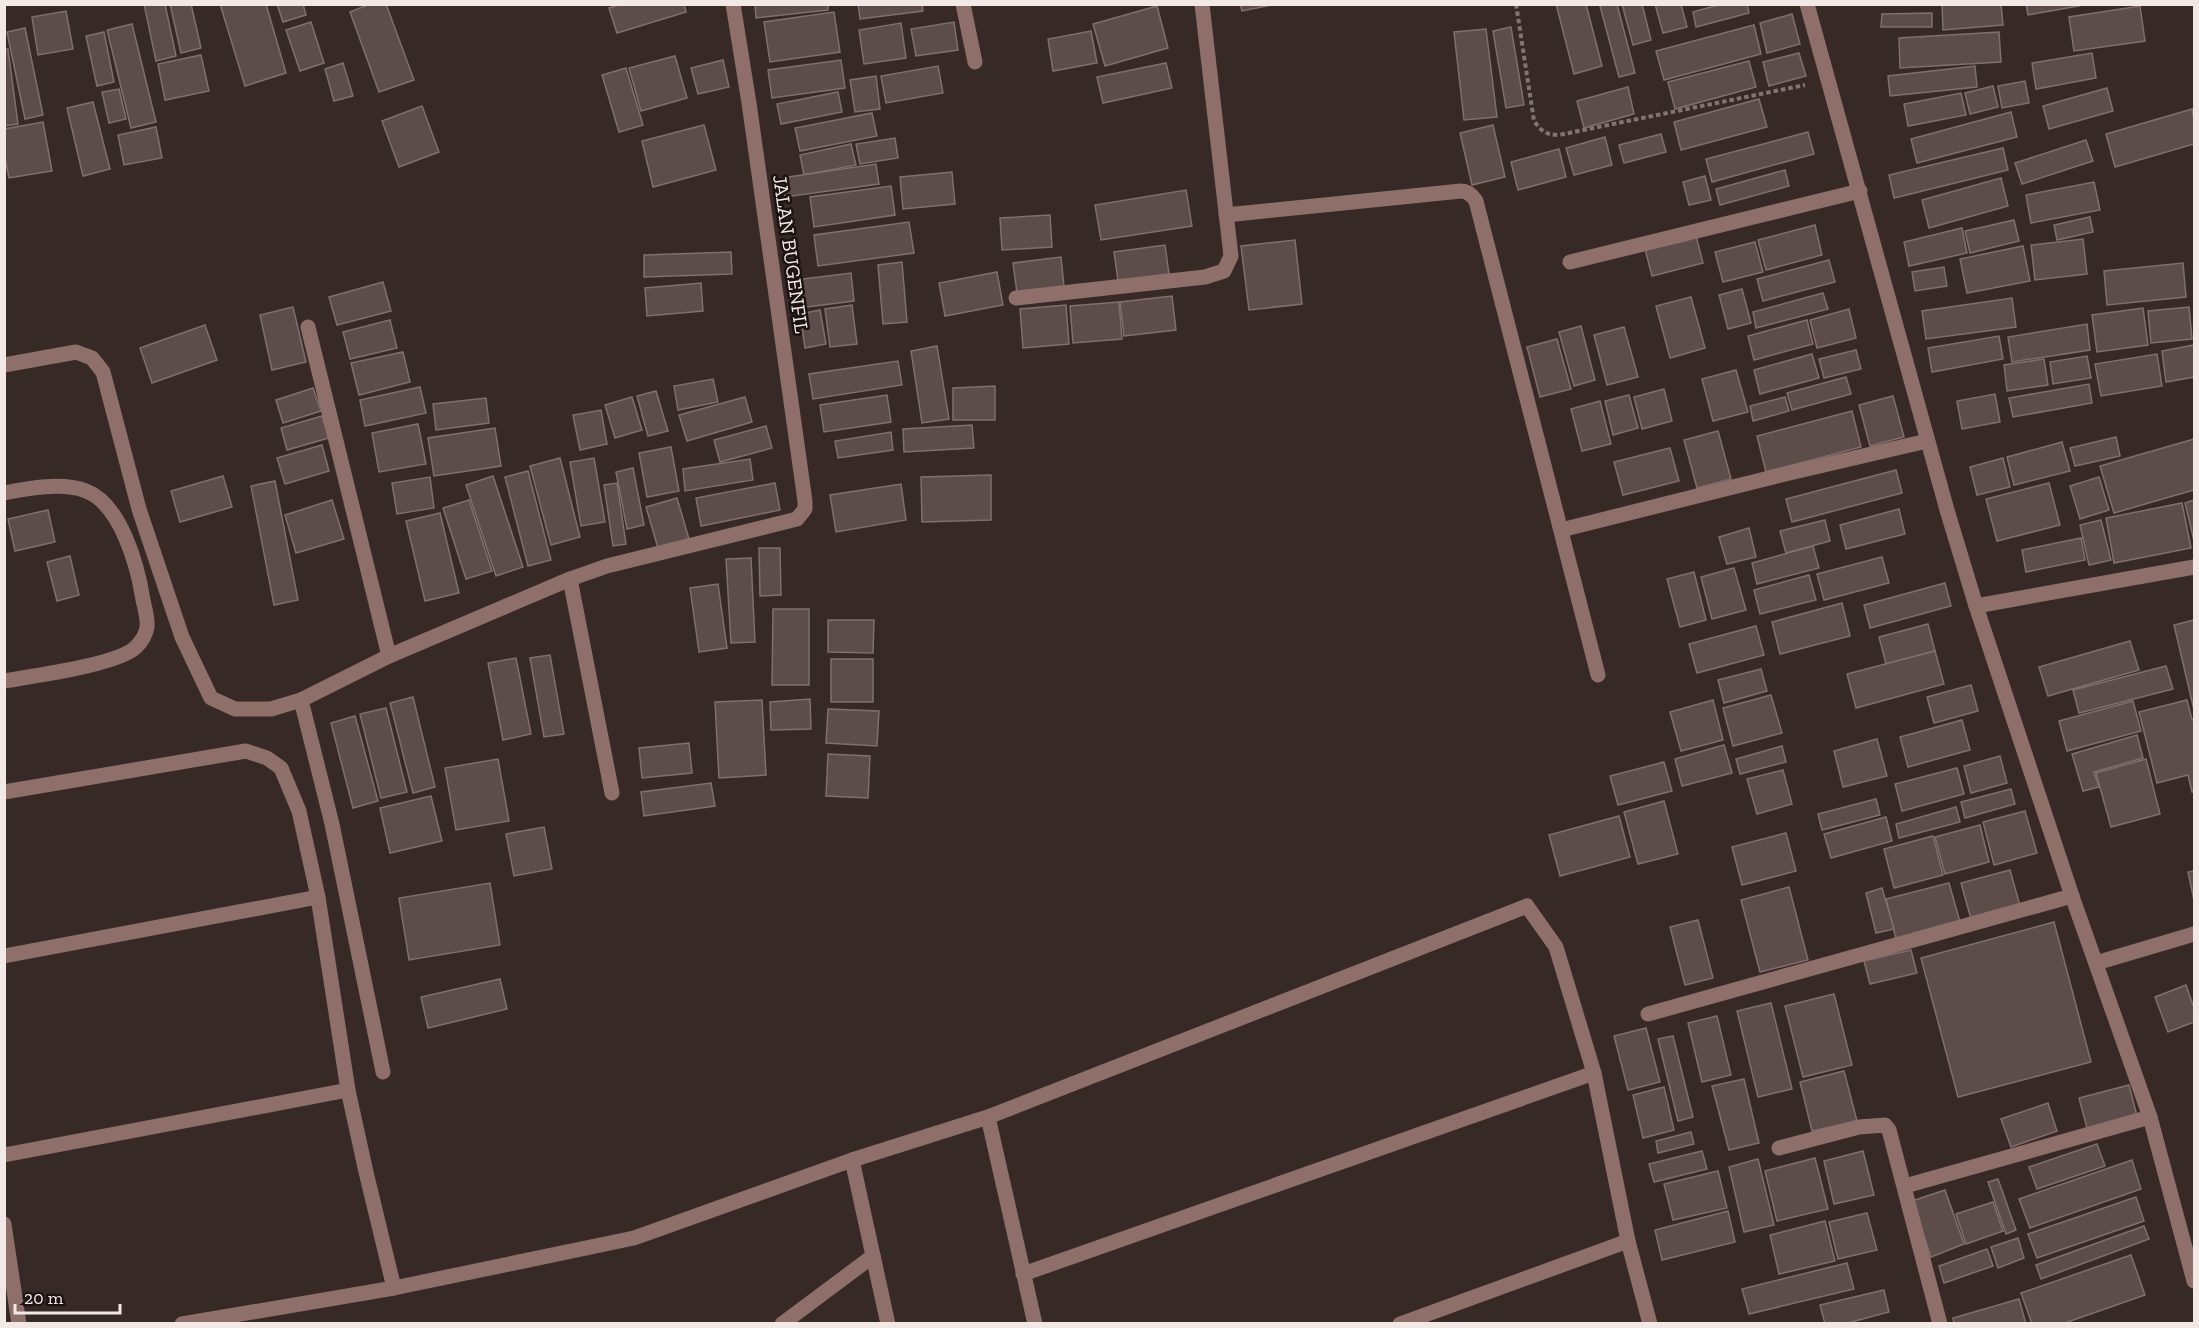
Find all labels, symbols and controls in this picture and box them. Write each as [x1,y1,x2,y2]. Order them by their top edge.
street label: JALAN BUGENFIL [768,173,814,335]
scale bar [15,1277,120,1315]
text: 20 m [24,1287,64,1309]

